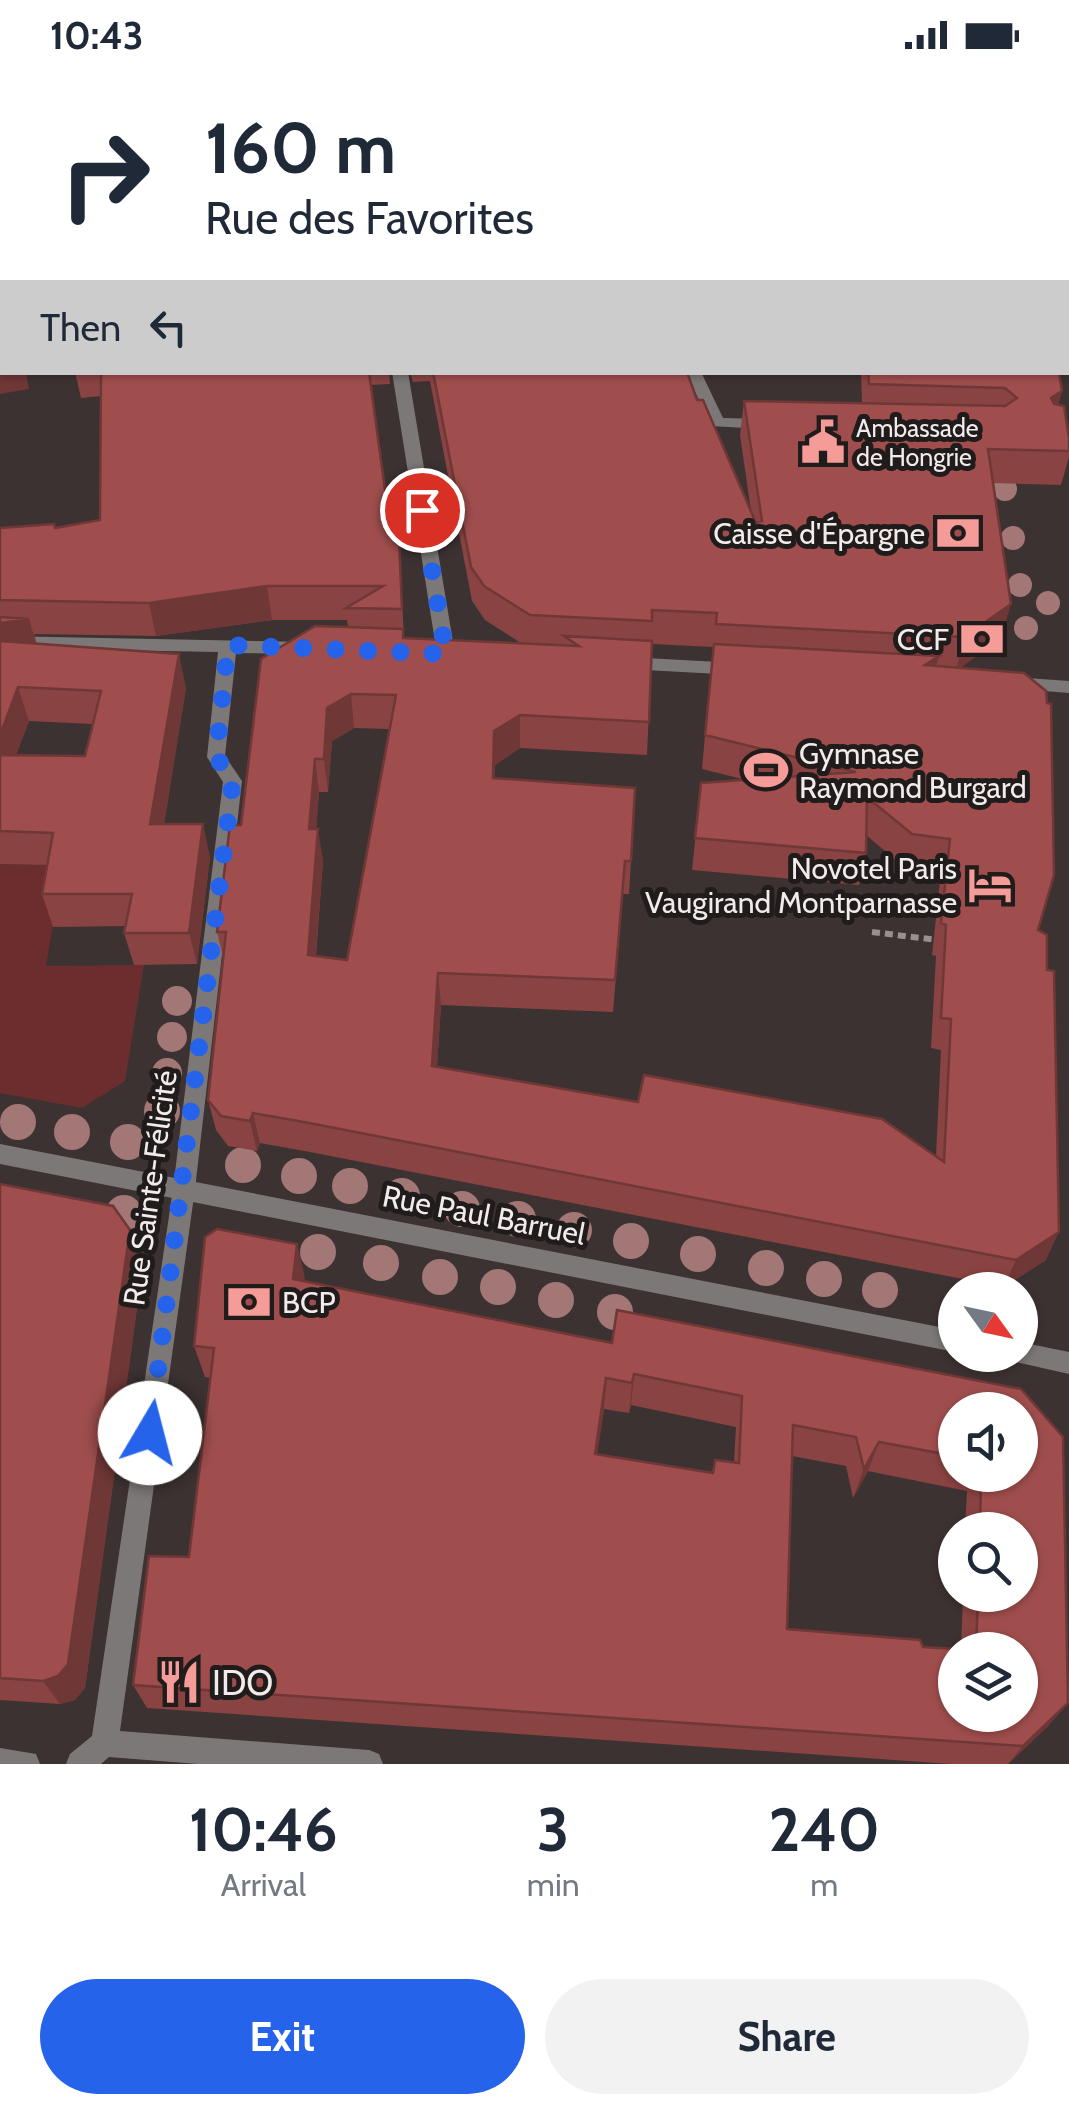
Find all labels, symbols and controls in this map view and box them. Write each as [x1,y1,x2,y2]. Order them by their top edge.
text: 10:43 [50,12,143,59]
text: 160 m [205,105,396,191]
icon: right [40,110,170,240]
text: Rue des Favorites [205,191,534,245]
icon: left [141,300,196,355]
text: Then [40,304,121,351]
place label: Ambassade de Hongrie [856,413,979,472]
public building icon: Ambassade de Hongrie [799,418,847,466]
pin [380,468,465,553]
icon: arrive [395,483,450,538]
bank icon: Caisse d'Épargne [934,509,982,557]
place label: Caisse d'Épargne [713,515,925,552]
bank icon: CCF [958,615,1006,663]
place label: CCF [897,621,949,658]
place label: Gymnase Raymond Burgard [799,735,1027,806]
sports icon: Gymnase Raymond Burgard [742,746,790,794]
place label: Novotel Paris Vaugirand Montparnasse [645,850,957,921]
hotel icon: Novotel Paris Vaugirand Montparnasse [966,861,1014,909]
street label: Rue Sainte-Félicité [115,1068,185,1308]
street label: Rue Paul Barruel [380,1177,588,1253]
north arrow [938,1272,1038,1372]
map controls [938,1272,1038,1732]
bank icon: BCP [225,1278,273,1326]
place label: BCP [282,1284,336,1321]
position arrow [98,1381,202,1485]
button: sound [938,1392,1038,1492]
button: search [938,1512,1038,1612]
button: layers [938,1632,1038,1732]
restaurant icon: IDO [155,1658,203,1706]
place label: IDO [212,1661,273,1704]
text: 10:46 [189,1793,338,1866]
text: 3 [537,1793,569,1866]
text: 240 [769,1793,880,1866]
text: Arrival [221,1865,306,1904]
text: min [527,1865,580,1904]
text: m [810,1865,838,1904]
button: Exit [40,1979,525,2094]
button: Share [545,1979,1029,2094]

